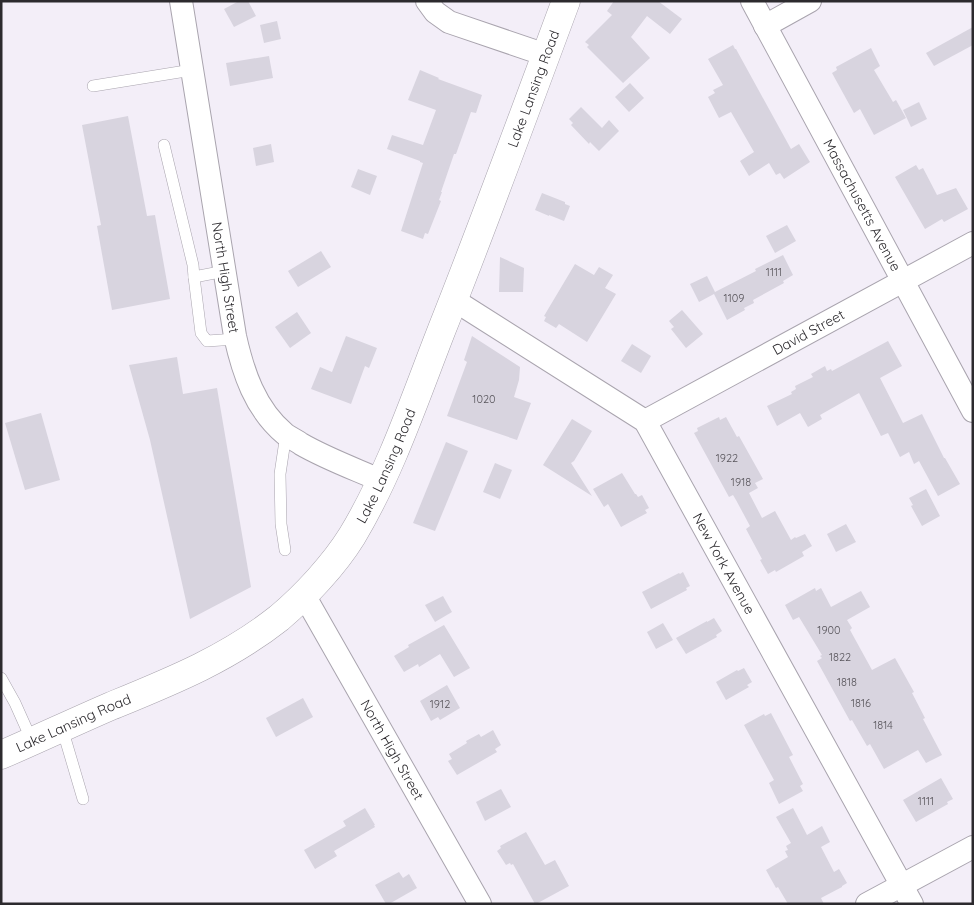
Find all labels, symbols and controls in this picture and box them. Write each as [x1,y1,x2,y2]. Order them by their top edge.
street label: Lake Lansing Road [503,28,563,150]
street label: Massachusetts Avenue [819,136,905,275]
street label: North High Street [208,220,243,335]
house number: 1111 [766,265,782,279]
house number: 1109 [724,291,744,305]
street label: David Street [769,305,848,359]
house number: 1020 [472,392,496,406]
street label: Lake Lansing Road [352,406,420,526]
house number: 1922 [716,451,738,465]
house number: 1918 [731,475,751,489]
street label: New York Avenue [689,510,759,617]
house number: 1900 [817,623,841,637]
house number: 1822 [829,650,851,664]
house number: 1818 [837,675,857,689]
street label: Lake Lansing Road [13,690,134,756]
street label: North High Street [356,696,428,803]
house number: 1816 [851,696,871,710]
house number: 1912 [430,697,450,711]
house number: 1814 [873,718,893,732]
house number: 1111 [918,794,934,808]

